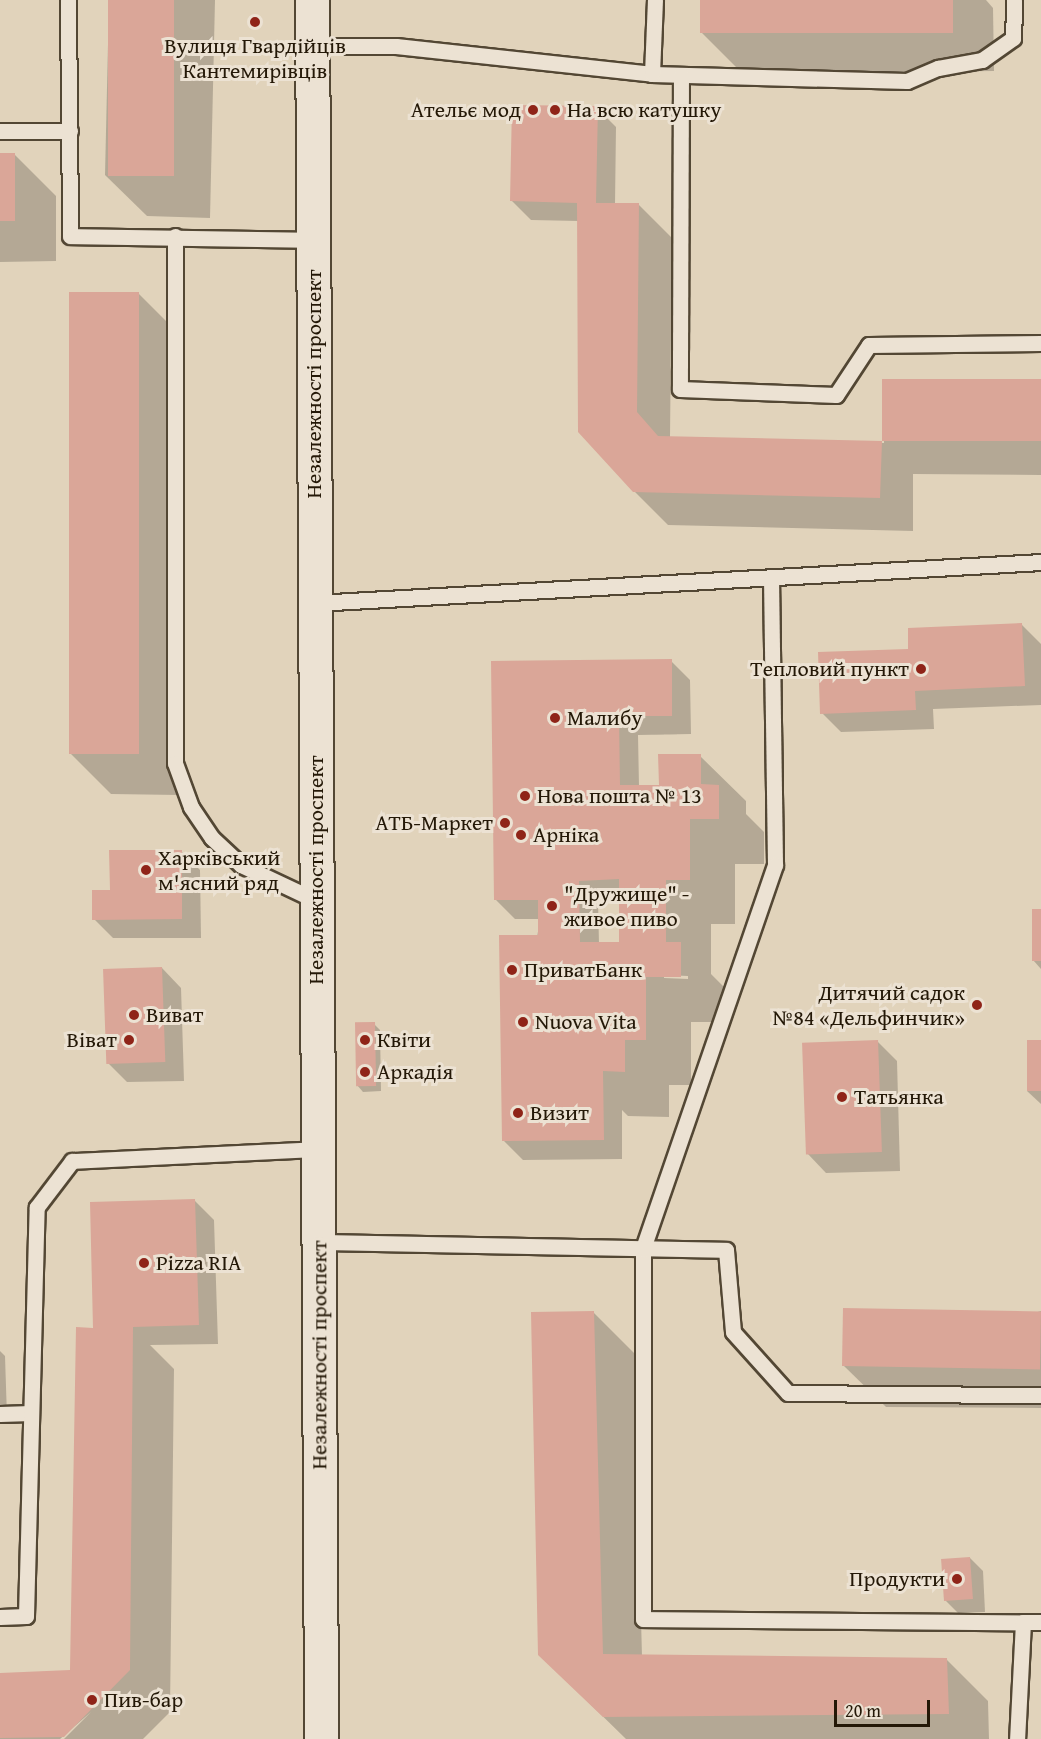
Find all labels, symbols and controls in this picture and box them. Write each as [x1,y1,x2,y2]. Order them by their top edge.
marker: Вулиця Гвардійців Кантемирівців [248,15,262,29]
place label: Вулиця Гвардійців Кантемирівців [164,32,346,84]
place label: Ательє мод [411,97,521,123]
place label: На всю катушку [567,97,721,123]
marker: Ательє мод [526,103,540,117]
marker: На всю катушку [548,103,562,117]
street label: Незалежності проспект [301,269,327,499]
place label: Тепловий пункт [750,656,909,682]
marker: Тепловий пункт [914,662,928,676]
place label: Малибу [567,705,642,731]
marker: Малибу [548,711,562,725]
street label: Незалежності проспект [303,755,329,985]
place label: Нова пошта № 13 [537,783,702,809]
marker: Нова пошта № 13 [518,789,532,803]
place label: АТБ-Маркет [375,810,493,836]
marker: АТБ-Маркет [498,816,512,830]
place label: Арніка [533,822,599,848]
marker: Арніка [514,828,528,842]
place label: Харківський м'ясний ряд [158,844,280,896]
marker: Харківський м'ясний ряд [139,863,153,877]
place label: "Дружище" - живое пиво [564,880,689,932]
marker: "Дружище" - живое пиво [545,899,559,913]
place label: ПриватБанк [524,957,642,983]
marker: ПриватБанк [505,963,519,977]
place label: Дитячий садок №84 «Дельфинчик» [773,979,965,1030]
marker: Дитячий садок №84 «Дельфинчик» [970,998,984,1012]
place label: Виват [146,1002,203,1028]
marker: Виват [127,1008,141,1022]
place label: Nuova Vita [535,1009,637,1035]
marker: Nuova Vita [516,1015,530,1029]
place label: Віват [67,1027,117,1053]
place label: Квіти [377,1027,431,1053]
marker: Віват [122,1033,136,1047]
marker: Квіти [358,1033,372,1047]
place label: Аркадія [377,1059,453,1085]
marker: Аркадія [358,1065,372,1079]
place label: Татьянка [854,1084,944,1110]
marker: Татьянка [835,1090,849,1104]
place label: Визит [530,1100,589,1126]
marker: Визит [511,1106,525,1120]
street label: Незалежності проспект [306,1240,332,1470]
place label: Pizza RIA [156,1250,241,1276]
marker: Pizza RIA [137,1256,151,1270]
place label: Продукти [849,1566,945,1592]
marker: Продукти [950,1572,964,1586]
place label: Пив-бар [104,1687,183,1713]
scale bar [837,1688,933,1726]
marker: Пив-бар [85,1693,99,1707]
text: 20 m [845,1697,881,1724]

